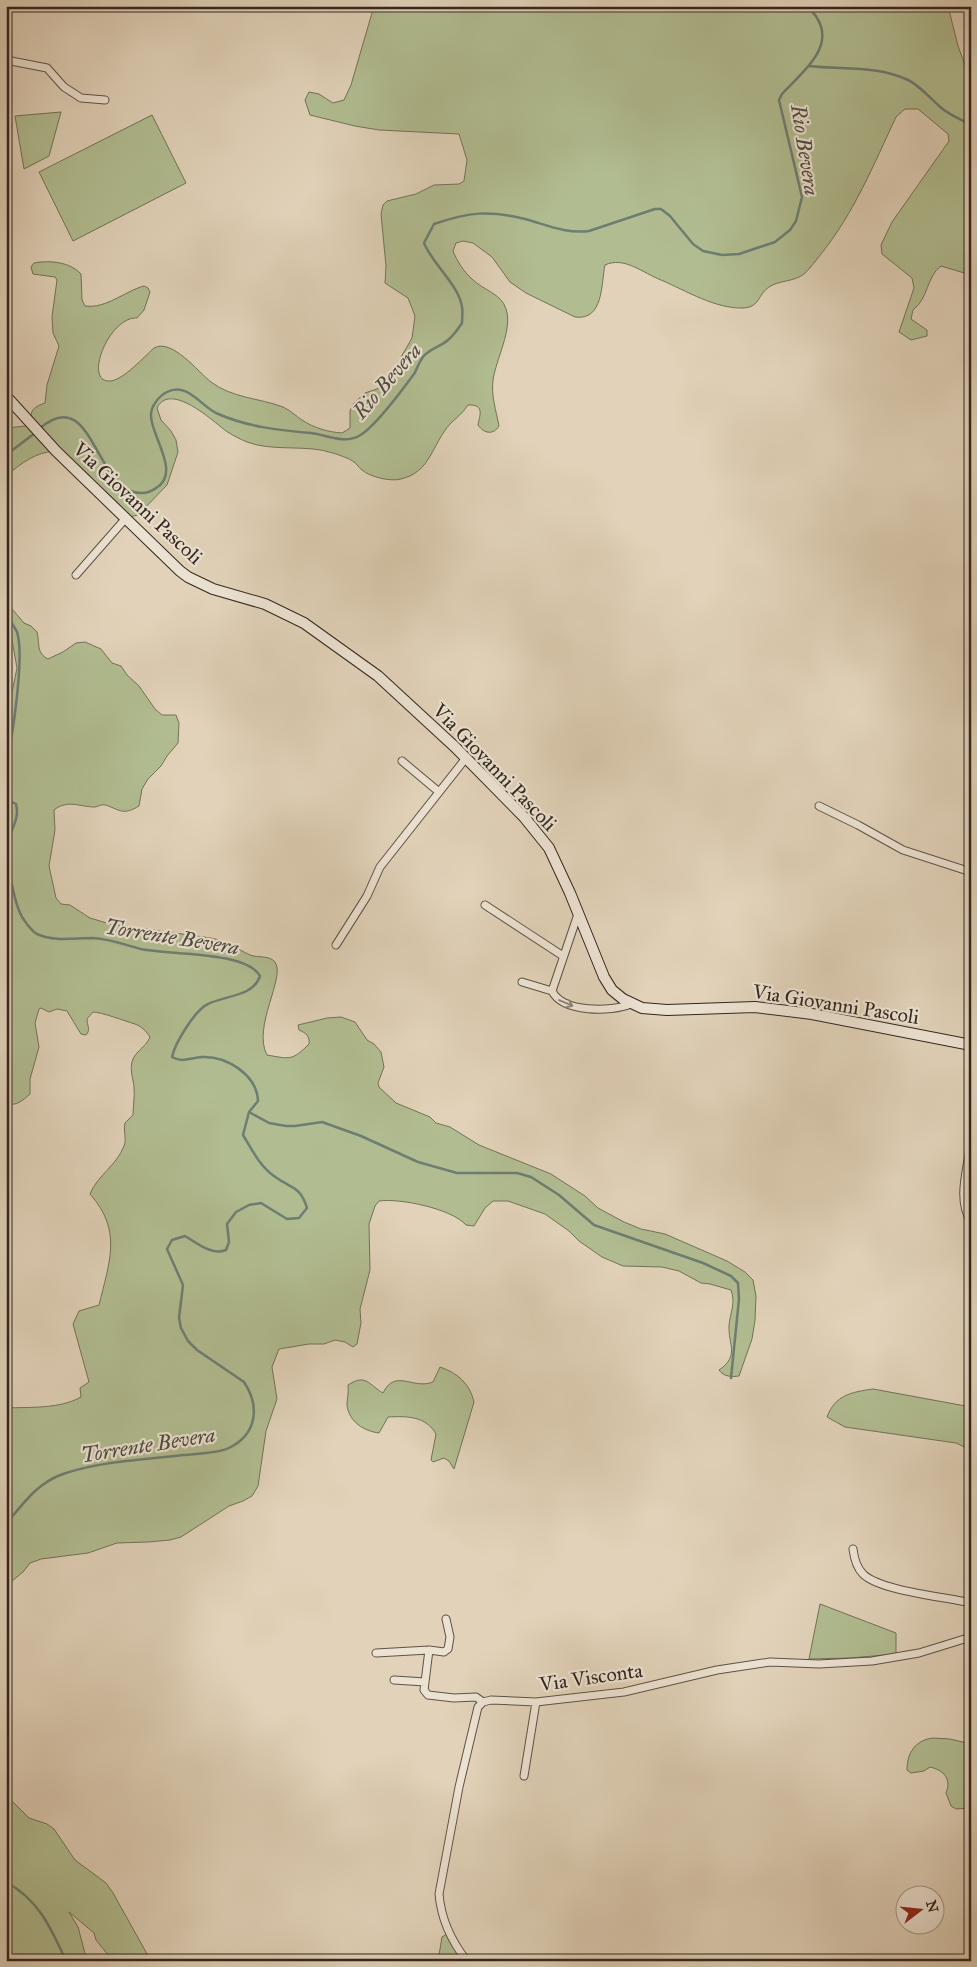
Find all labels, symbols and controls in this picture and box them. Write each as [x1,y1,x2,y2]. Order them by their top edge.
water label: Rio Bevera [785,102,825,197]
water label: Rio Bevera [346,338,427,425]
street label: Via Giovanni Pascoli [68,436,208,569]
street label: Via Giovanni Pascoli [427,698,562,836]
water label: Torrente Bevera [103,914,241,960]
street label: Via Giovanni Pascoli [750,979,921,1029]
one-way arrow [558,999,573,1008]
water label: Torrente Bevera [79,1422,217,1468]
street label: Via Visconta [537,1658,645,1696]
north arrow [894,1884,944,1934]
text: N [922,1899,942,1915]

